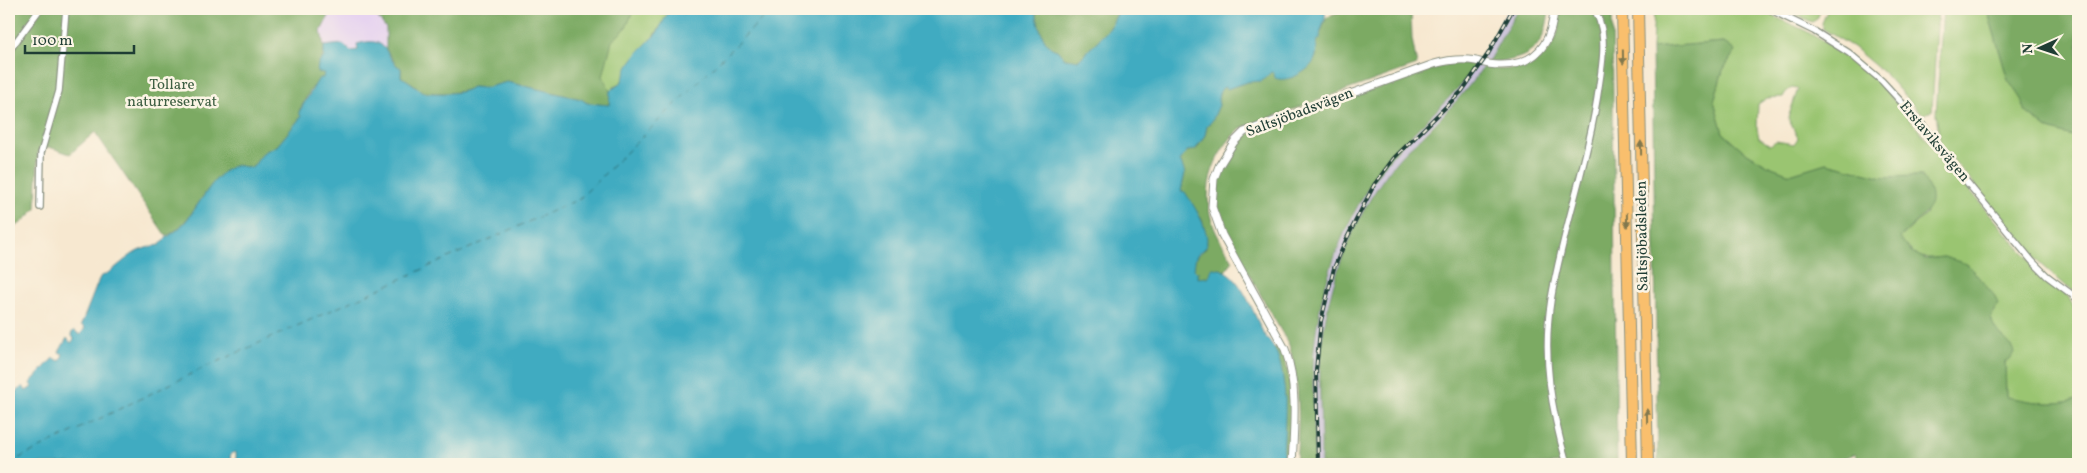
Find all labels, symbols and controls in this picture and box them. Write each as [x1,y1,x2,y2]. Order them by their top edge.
scale bar [25,22,134,54]
north arrow [2014,22,2064,72]
text: 100 m [32,31,72,52]
text: N [2019,43,2038,54]
one-way arrow [1619,50,1627,66]
park label: Tollare naturreservat [127,75,217,113]
street label: Saltsjöbadsvägen [1243,83,1357,143]
street label: Erstaviksvägen [1894,97,1974,187]
one-way arrow [1636,140,1644,156]
street label: Saltsjöbadsleden [1632,180,1654,292]
one-way arrow [1623,212,1631,228]
one-way arrow [1643,407,1651,423]

